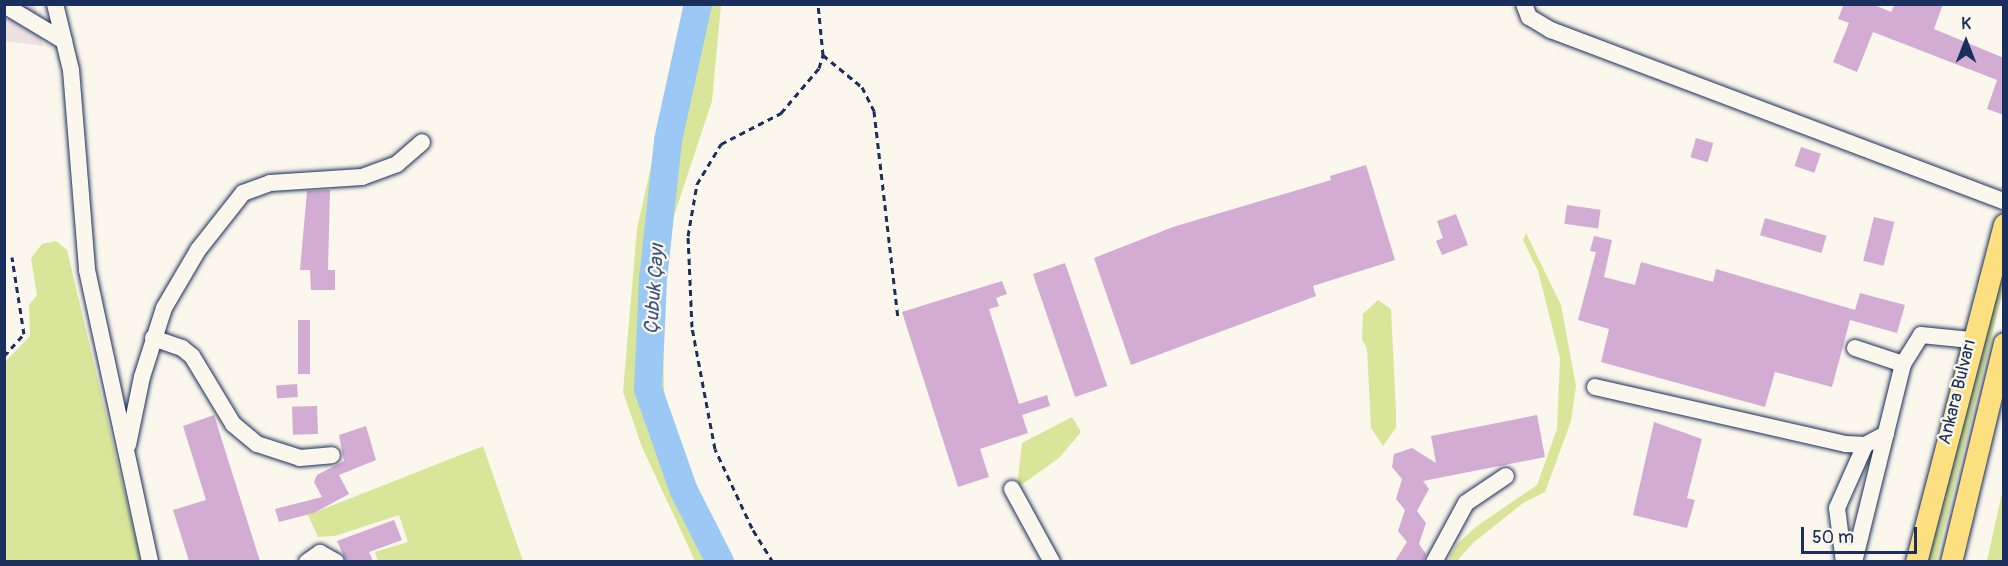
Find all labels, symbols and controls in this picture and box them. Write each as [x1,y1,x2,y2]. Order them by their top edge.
north arrow [1936,12,1996,72]
text: K [1961,14,1971,34]
water label: Çubuk Çayı [639,243,669,335]
street label: Ankara Bulvarı [1934,337,1982,447]
scale bar [1804,515,1920,553]
text: 50 m [1812,526,1854,549]

